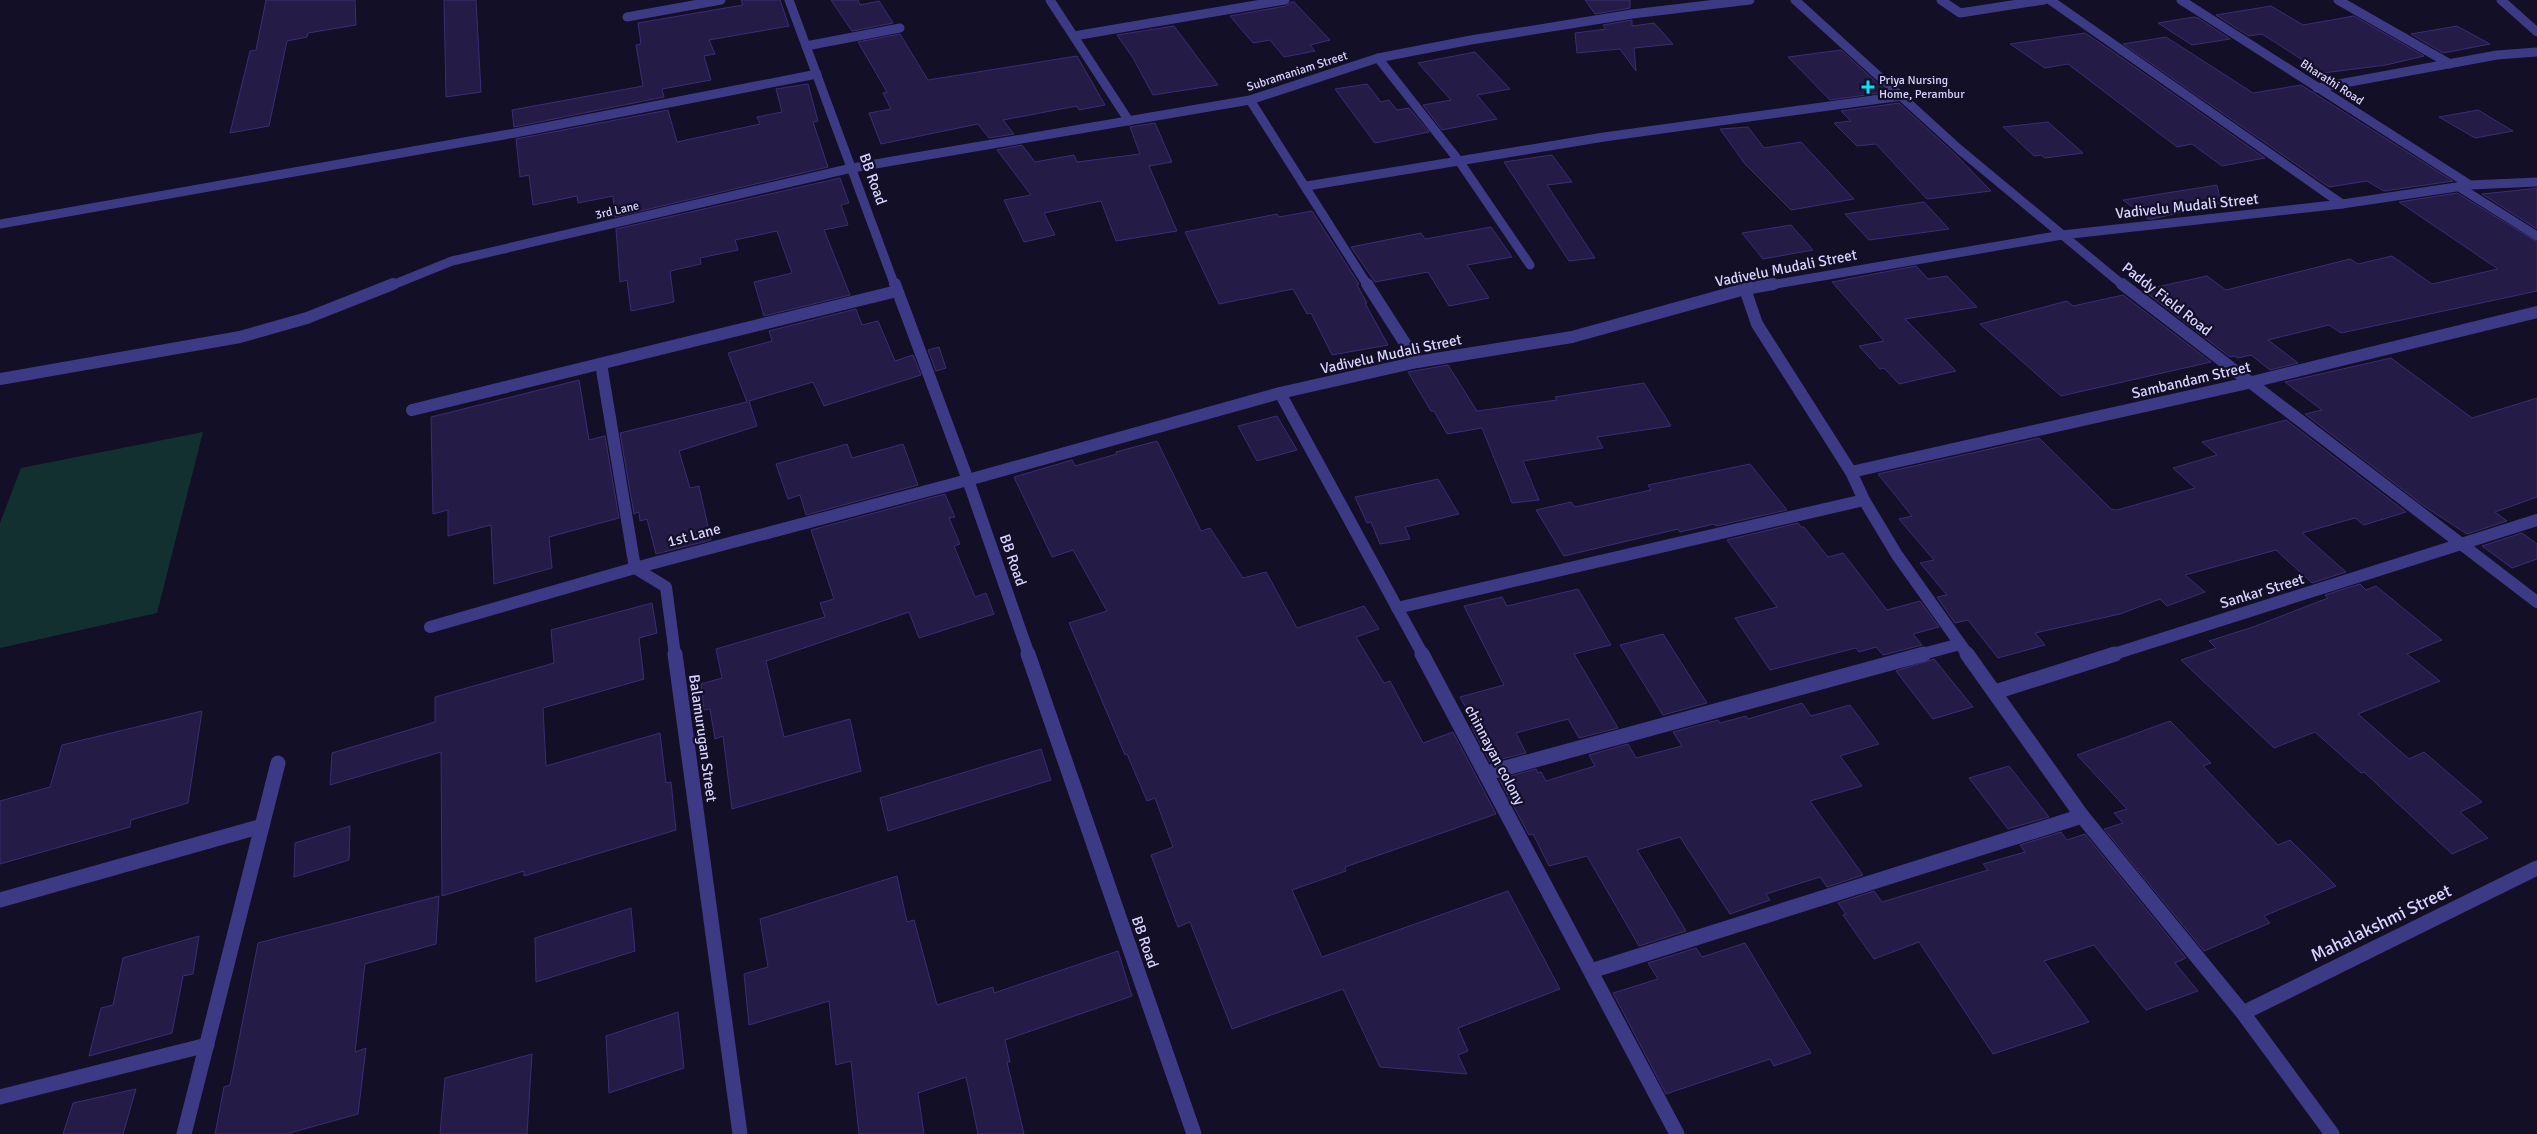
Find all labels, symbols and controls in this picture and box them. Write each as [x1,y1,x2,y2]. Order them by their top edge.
street label: Subramaniam Street [1245,48,1349,95]
street label: Bharathi Road [2297,56,2366,108]
place label: Priya Nursing Home, Perambur [1879,73,1965,102]
marker: Priya Nursing Home, Perambur [1861,80,1875,94]
street label: BB Road [855,151,891,207]
street label: Vadivelu Mudali Street [2114,190,2260,222]
street label: 3rd Lane [594,198,641,223]
street label: Vadivelu Mudali Street [1714,245,1858,291]
street label: Paddy Field Road [2119,258,2216,340]
street label: Vadivelu Mudali Street [1319,330,1463,378]
street label: Sambandam Street [2130,358,2252,402]
street label: 1st Lane [666,519,722,551]
street label: BB Road [996,532,1030,588]
street label: Sankar Street [2218,570,2306,612]
street label: Balamurugan Street [685,673,721,803]
street label: chinnayan colony [1461,702,1529,808]
street label: Mahalakshmi Street [2307,879,2455,967]
street label: BB Road [1128,914,1162,970]

